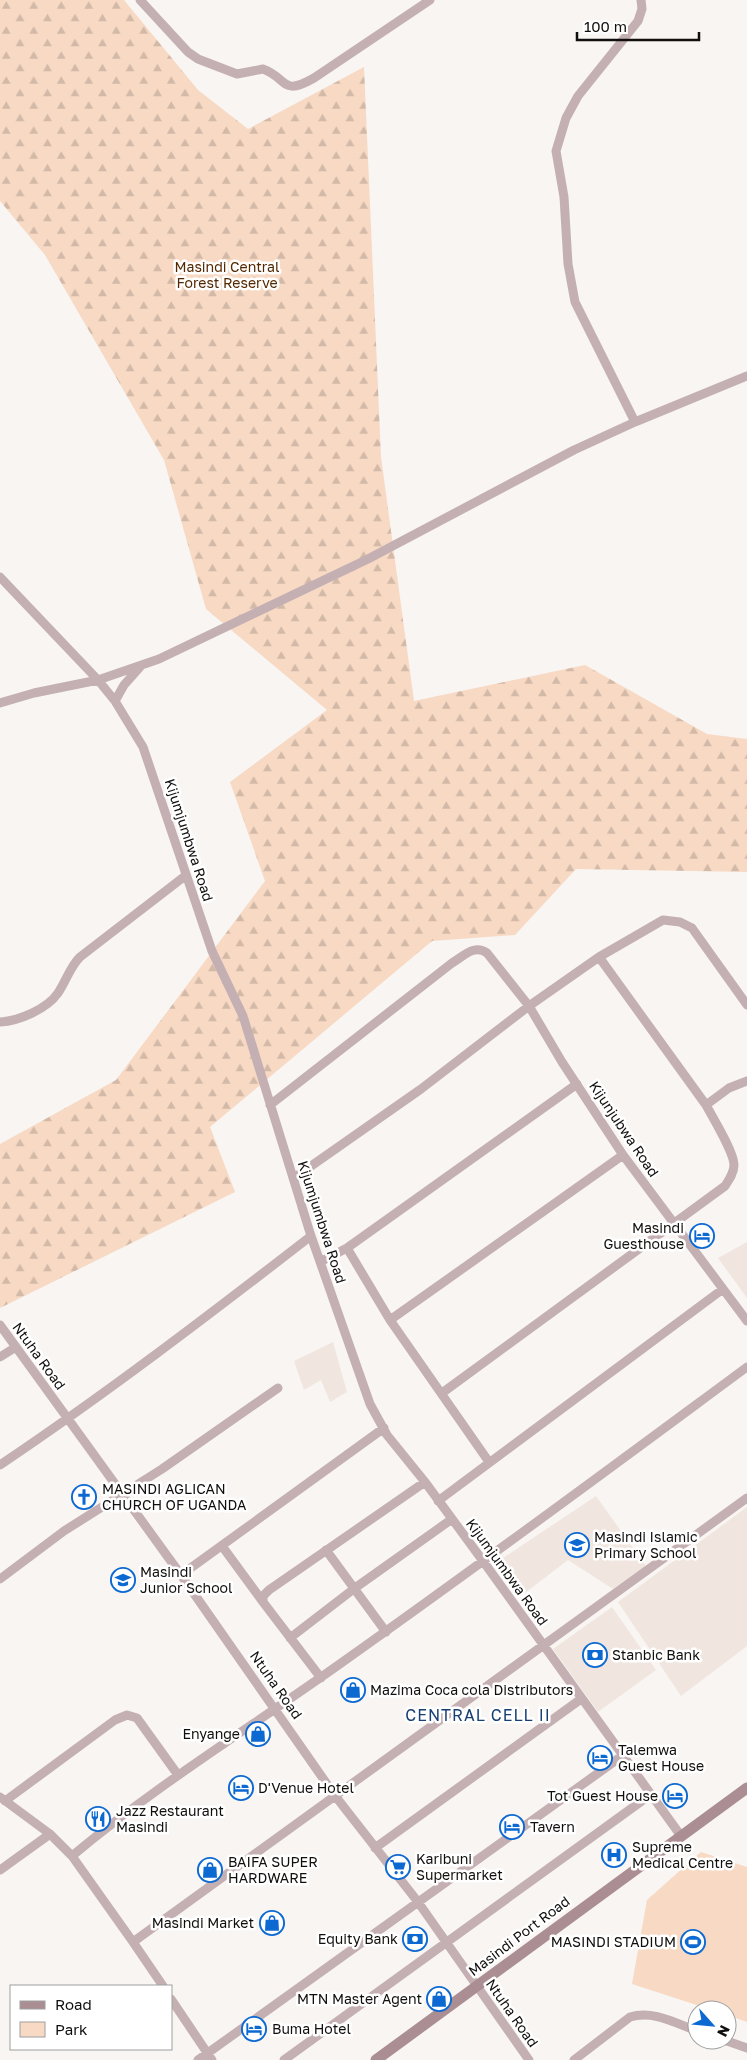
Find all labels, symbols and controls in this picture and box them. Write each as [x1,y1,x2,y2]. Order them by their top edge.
scale bar [577,10,700,42]
text: 100 m [584,17,627,35]
park label: Masindi Central Forest Reserve [174,258,280,291]
street label: Kijumjumbwa Road [162,776,217,903]
street label: Kijunjubwa Road [586,1078,663,1180]
street label: Kijumjumbwa Road [295,1158,350,1285]
place label: Masindi Guesthouse [604,1219,684,1252]
hotel icon: Masindi Guesthouse [689,1223,715,1249]
street label: Ntuha Road [9,1319,70,1393]
place label: MASINDI AGLICAN CHURCH OF UGANDA [102,1480,247,1513]
church icon: MASINDI AGLICAN CHURCH OF UGANDA [71,1484,97,1510]
street label: Kijumjumbwa Road [463,1515,552,1628]
place label: Masindi Islamic Primary School [594,1528,698,1561]
school or university icon: Masindi Islamic Primary School [564,1532,590,1558]
place label: Masindi Junior School [140,1563,232,1596]
school or university icon: Masindi Junior School [110,1567,136,1593]
bank icon: Stanbic Bank [582,1642,608,1668]
place label: Stanbic Bank [612,1646,700,1663]
street label: Ntuha Road [247,1647,306,1722]
shop icon: Mazima Coca cola Distributors [340,1677,366,1703]
place label: Mazima Coca cola Distributors [370,1681,573,1698]
district label: CENTRAL CELL II [405,1705,551,1725]
shop icon: Enyange [245,1721,271,1747]
place label: Enyange [182,1725,240,1742]
place label: Talemwa Guest House [618,1741,704,1774]
hotel icon: Talemwa Guest House [587,1745,613,1771]
hotel icon: D'Venue Hotel [228,1775,254,1801]
place label: D'Venue Hotel [258,1779,354,1796]
hotel icon: Tot Guest House [662,1783,688,1809]
place label: Tot Guest House [547,1787,658,1804]
place label: Jazz Restaurant Masindi [116,1802,224,1835]
restaurant icon: Jazz Restaurant Masindi [85,1806,111,1832]
hotel icon: Tavern [499,1814,525,1840]
place label: Tavern [530,1818,575,1835]
place label: Supreme Medical Centre [632,1838,733,1871]
hospital icon: Supreme Medical Centre [601,1842,627,1868]
place label: Karibuni Supermarket [416,1850,503,1883]
place label: BAIFA SUPER HARDWARE [228,1853,318,1886]
supermarket icon: Karibuni Supermarket [385,1854,411,1880]
shop icon: BAIFA SUPER HARDWARE [197,1857,223,1883]
street label: Masindi Port Road [465,1892,573,1979]
shop icon: Masindi Market [259,1910,285,1936]
place label: Masindi Market [152,1914,254,1931]
bank icon: Equity Bank [402,1926,428,1952]
sports icon: MASINDI STADIUM [680,1929,706,1955]
place label: Equity Bank [318,1930,398,1947]
place label: MASINDI STADIUM [551,1933,676,1950]
street label: Ntuha Road [483,1975,542,2050]
legend [10,1985,172,2050]
shop icon: MTN Master Agent [426,1986,452,2012]
place label: MTN Master Agent [297,1990,422,2007]
text: Road [55,1995,92,2013]
north arrow [687,2000,737,2050]
hotel icon: Buma Hotel [241,2016,267,2042]
text: Park [55,2020,88,2038]
place label: Buma Hotel [272,2020,351,2037]
text: N [714,2023,734,2040]

